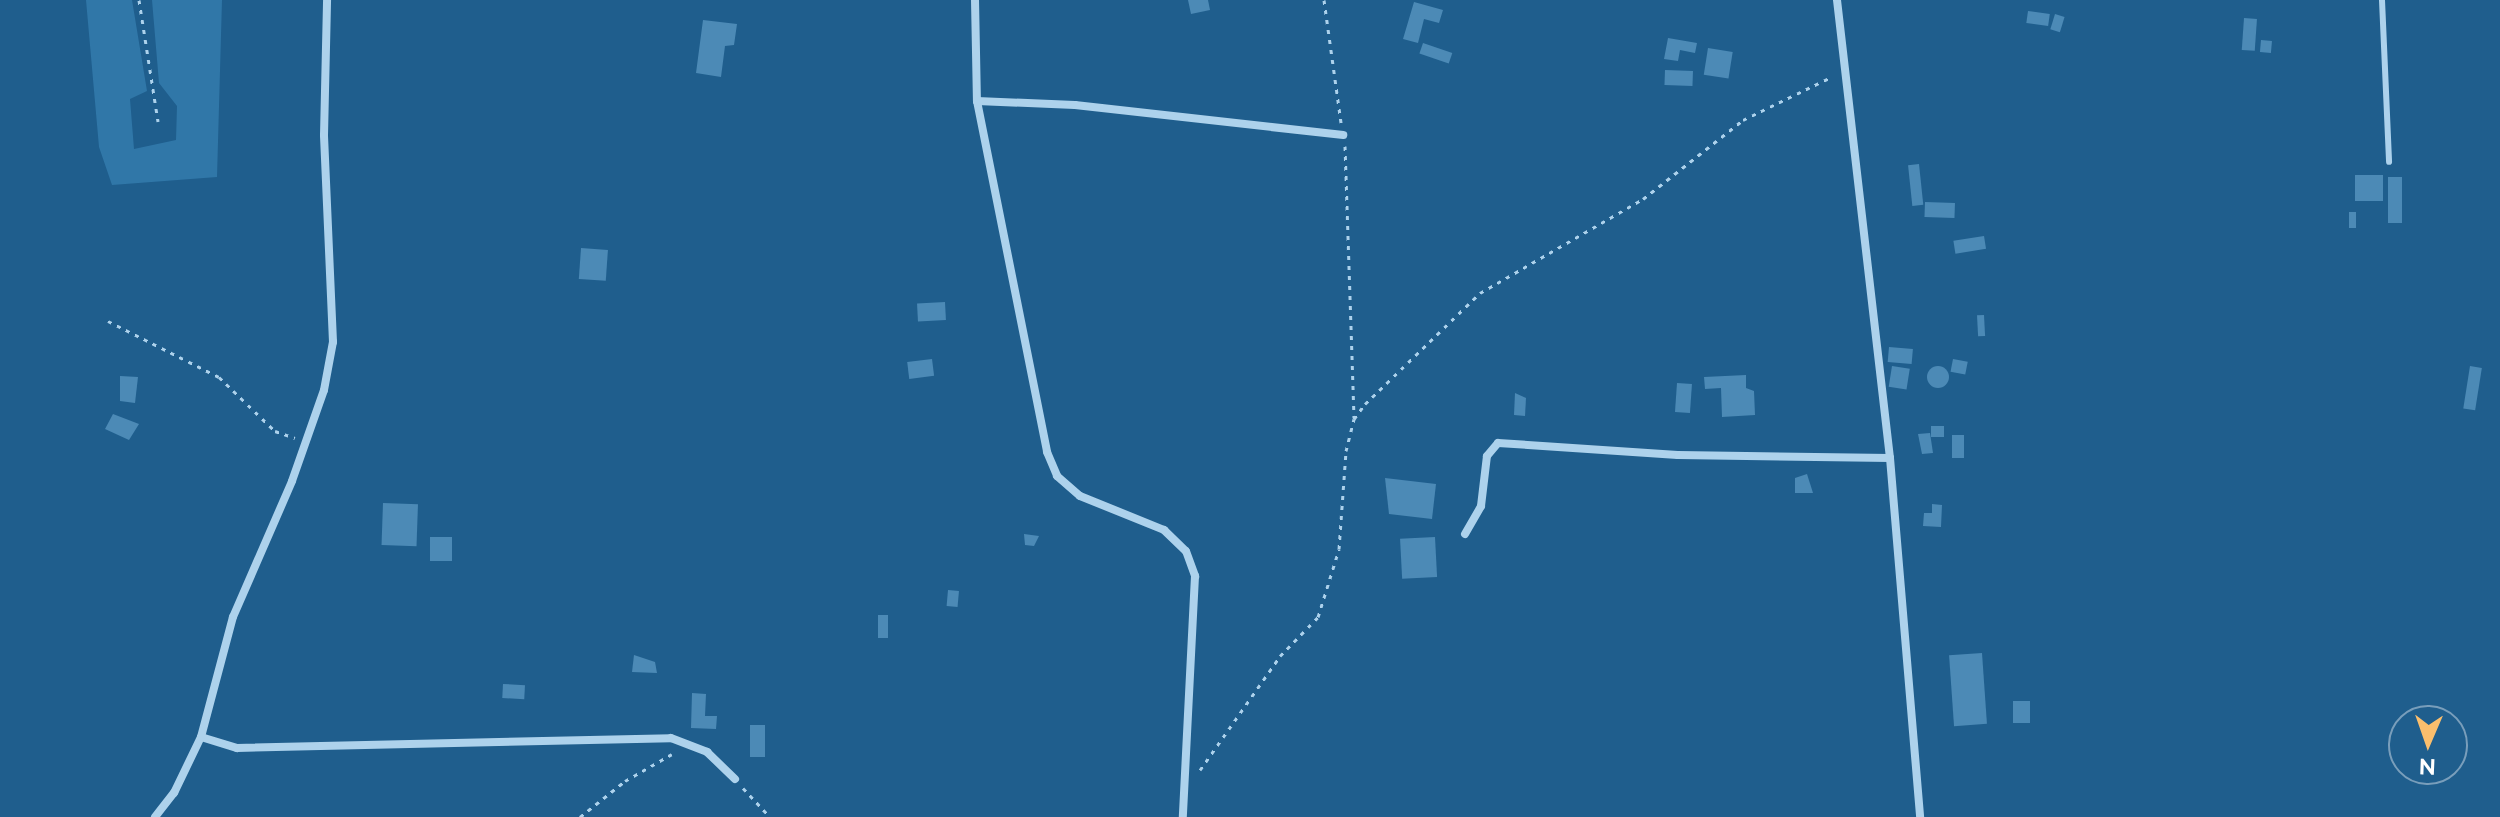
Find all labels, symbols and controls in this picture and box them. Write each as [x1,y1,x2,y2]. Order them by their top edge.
north arrow [2388,705,2468,785]
text: N [2418,754,2436,780]

